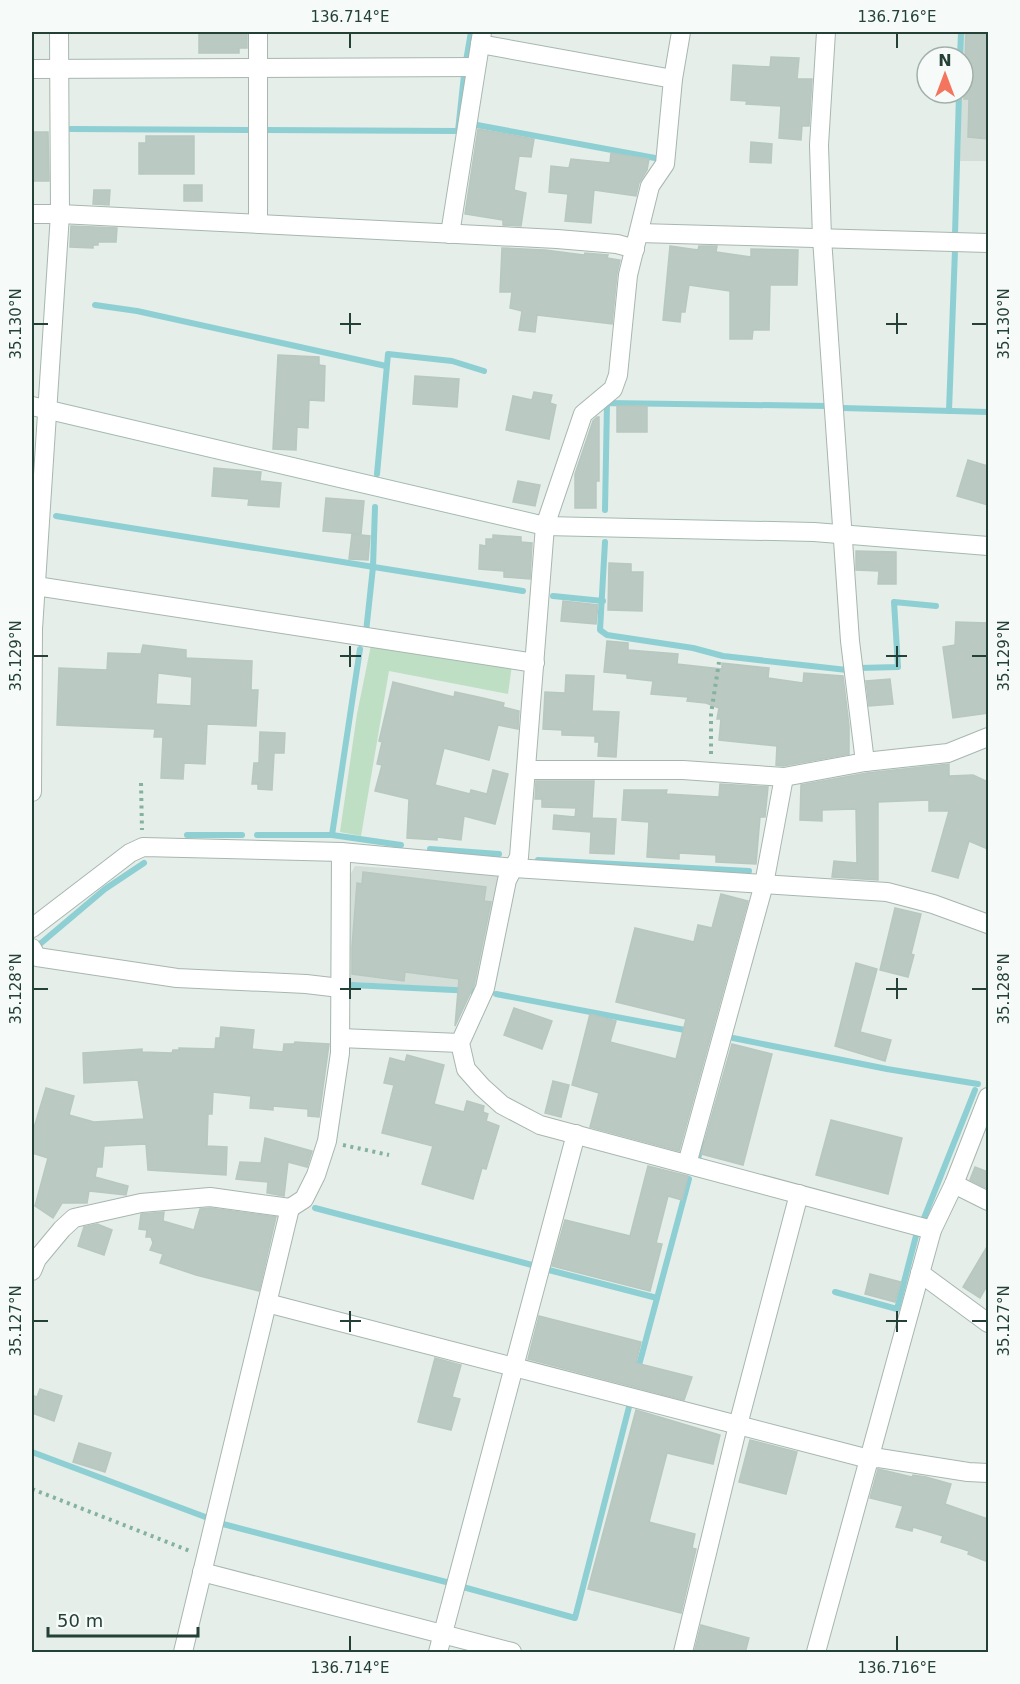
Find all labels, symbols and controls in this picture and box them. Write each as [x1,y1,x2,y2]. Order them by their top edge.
text: 136.714°E [310,8,390,26]
text: 136.716°E [857,8,937,26]
north arrow [915,45,975,105]
text: N [938,51,952,70]
text: 35.130°N [7,288,25,360]
text: 35.130°N [995,288,1013,360]
text: 35.129°N [7,620,25,692]
text: 35.129°N [995,620,1013,692]
text: 35.128°N [7,953,25,1025]
text: 35.128°N [995,953,1013,1025]
text: 35.127°N [7,1285,25,1357]
text: 35.127°N [995,1285,1013,1357]
scale bar [48,1600,198,1638]
text: 50 m [57,1610,103,1631]
text: 136.714°E [310,1659,390,1677]
text: 136.716°E [857,1659,937,1677]

